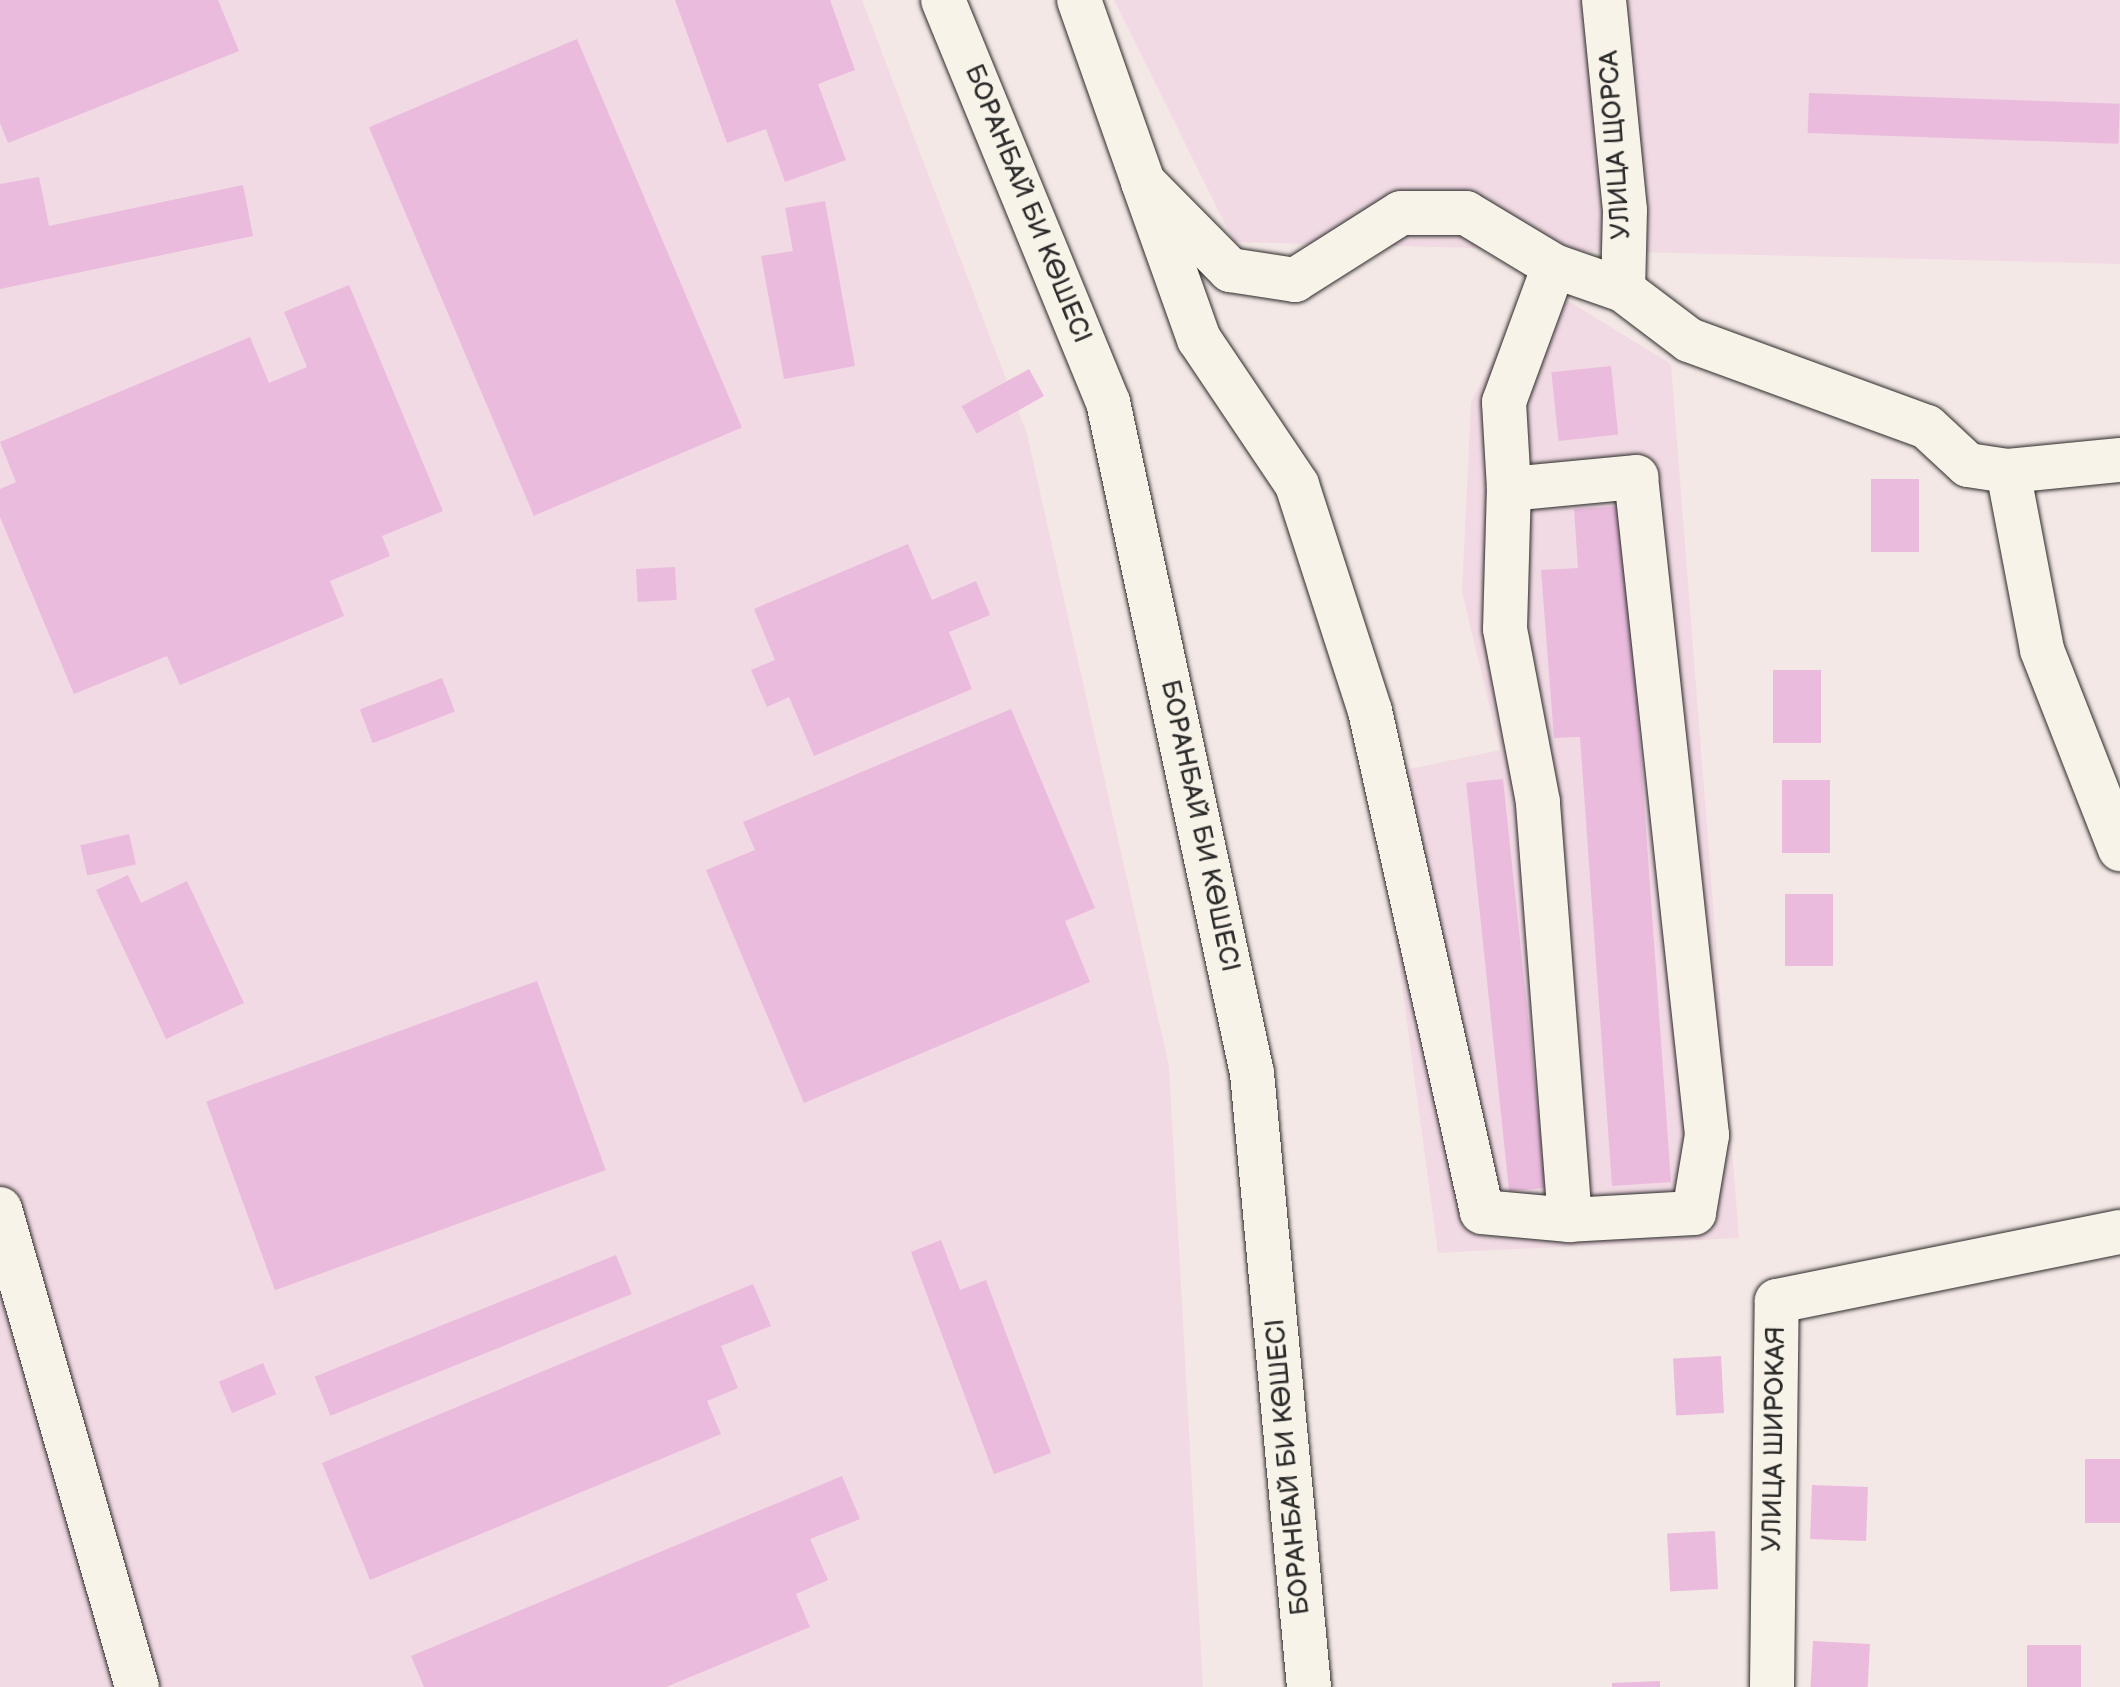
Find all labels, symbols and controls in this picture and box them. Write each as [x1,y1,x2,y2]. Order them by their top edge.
street label: УЛИЦА ЩОРСА [1594,50,1638,240]
street label: БОРАНБАЙ БИ КӨШЕСІ [957,60,1097,348]
street label: БОРАНБАЙ БИ КӨШЕСІ [1153,677,1245,975]
street label: БОРАНБАЙ БИ КӨШЕСІ [1261,1318,1317,1616]
street label: УЛИЦА ШИРОКАЯ [1757,1326,1793,1552]

